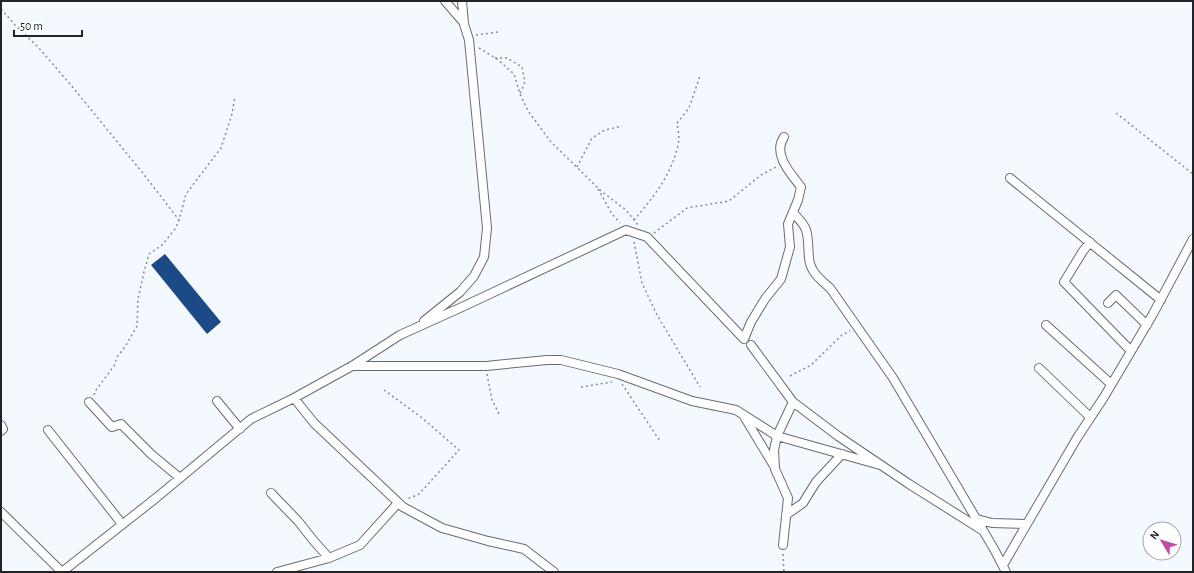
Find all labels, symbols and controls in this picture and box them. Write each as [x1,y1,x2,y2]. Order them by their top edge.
scale bar [14,12,82,38]
text: 50 m [20,20,43,32]
north arrow [1142,521,1182,561]
text: N [1148,529,1161,542]

